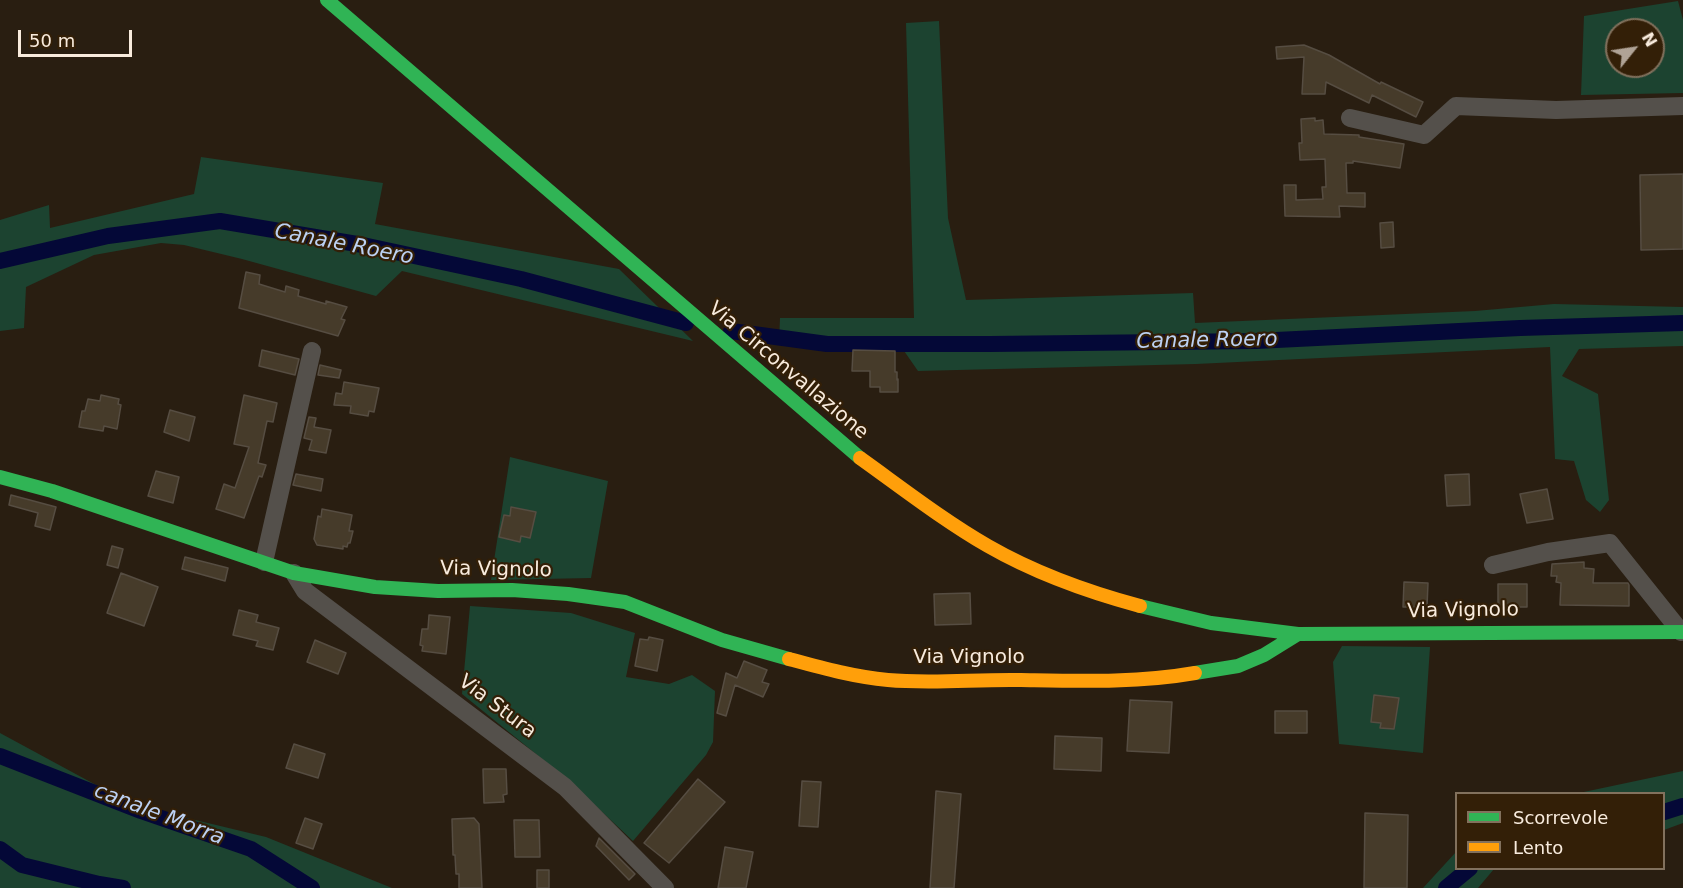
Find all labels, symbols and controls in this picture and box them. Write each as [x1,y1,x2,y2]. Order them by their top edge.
scale bar [21,18,135,56]
north arrow [1605,18,1665,78]
text: N [1638,29,1661,50]
text: 50 m [29,30,75,51]
water label: Canale Roero [272,219,416,271]
street label: Via Circonvallazione [703,297,873,445]
water label: Canale Roero [1136,327,1278,355]
street label: Via Vignolo [440,557,552,583]
street label: Via Vignolo [1407,598,1519,624]
street label: Via Vignolo [913,646,1025,670]
street label: Via Stura [453,670,541,744]
water label: canale Morra [90,779,228,851]
legend [1455,792,1665,870]
text: Scorrevole [1513,807,1608,828]
text: Lento [1513,837,1563,858]

